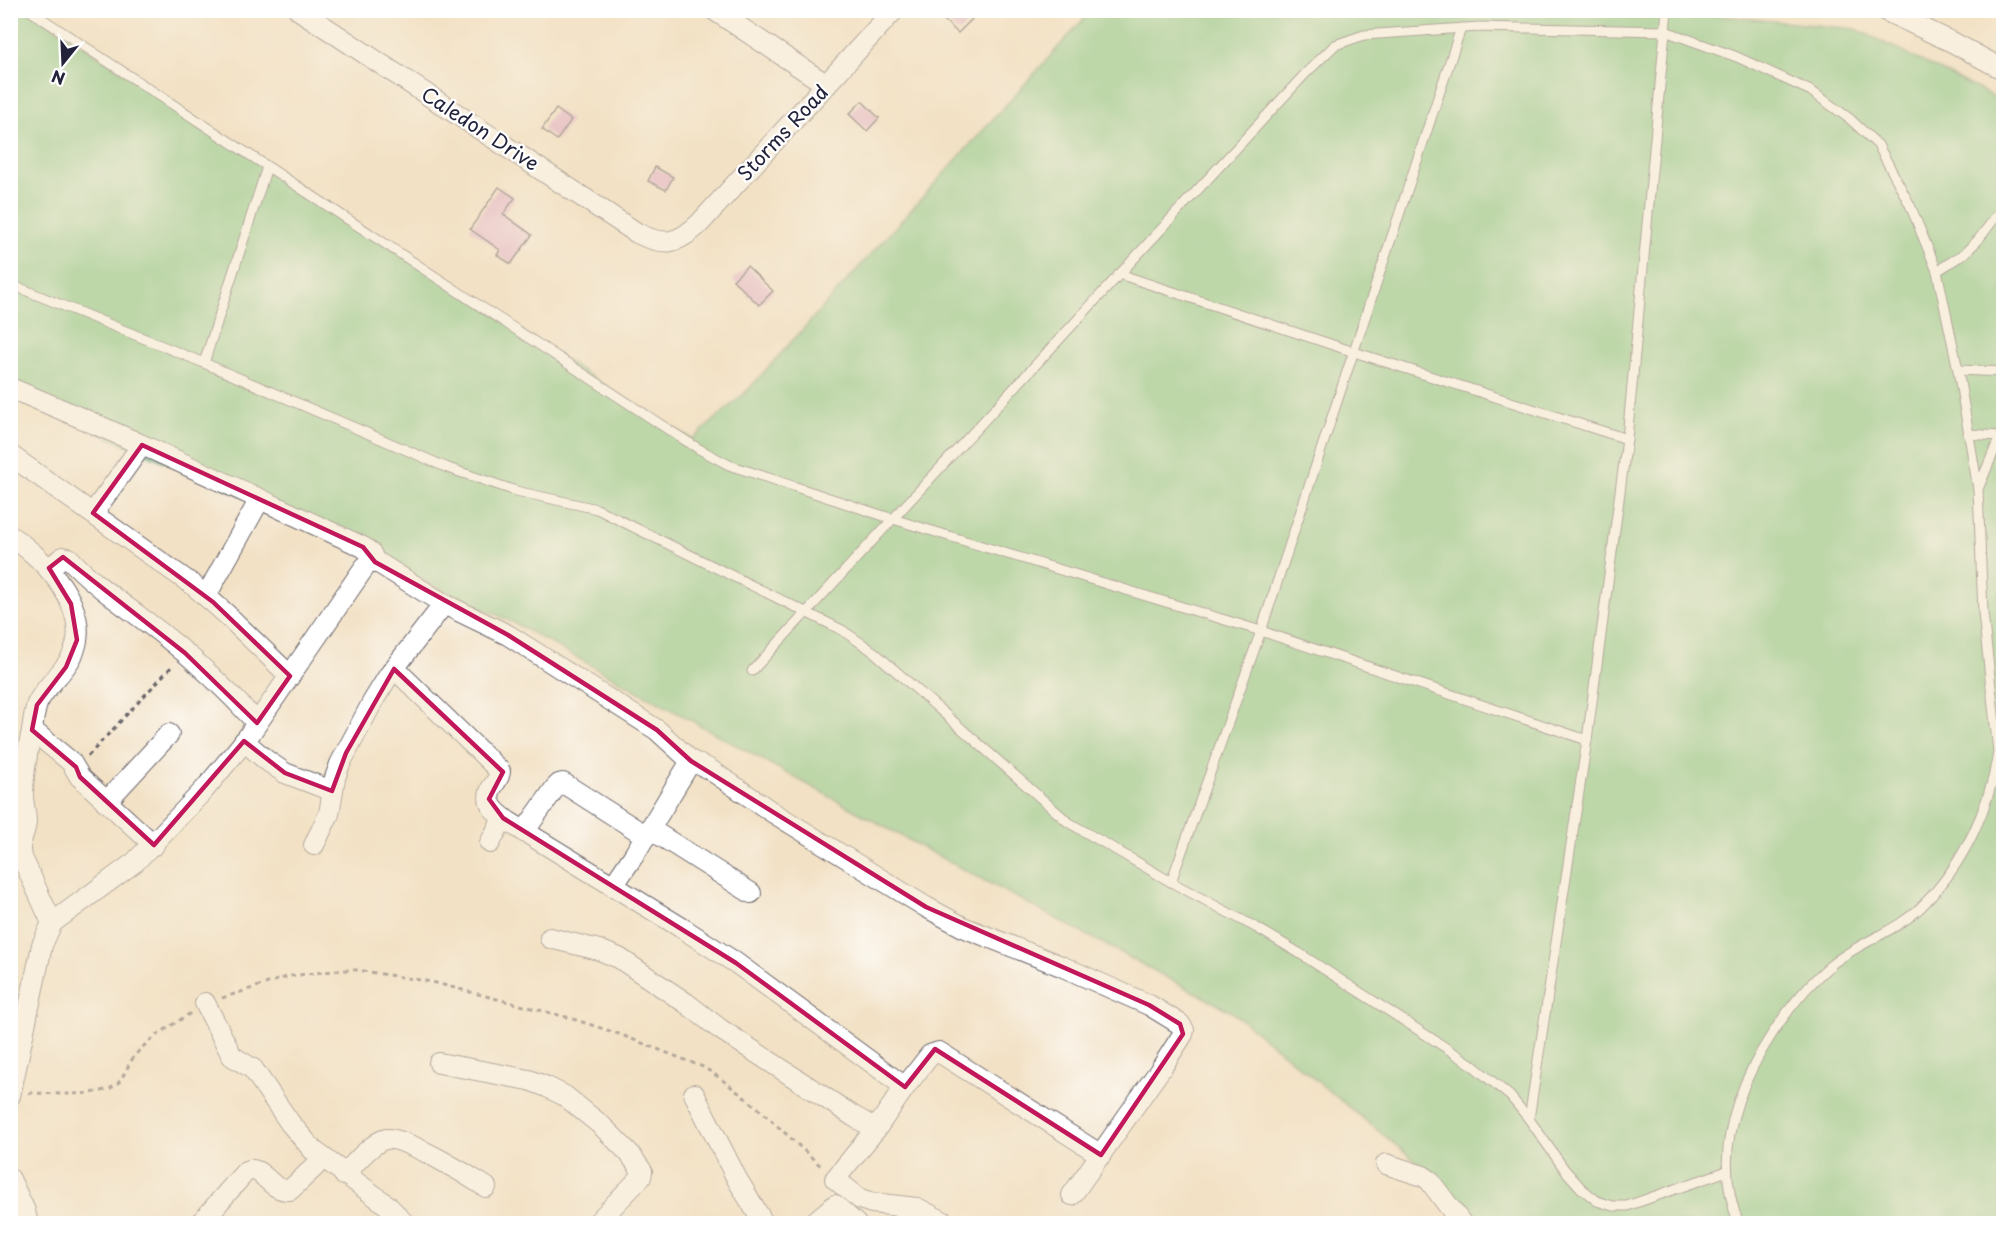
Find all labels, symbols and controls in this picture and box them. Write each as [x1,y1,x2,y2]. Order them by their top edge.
north arrow [33,33,93,93]
text: N [48,65,68,92]
street label: Storms Road [730,77,835,187]
street label: Caledon Drive [416,79,546,178]

